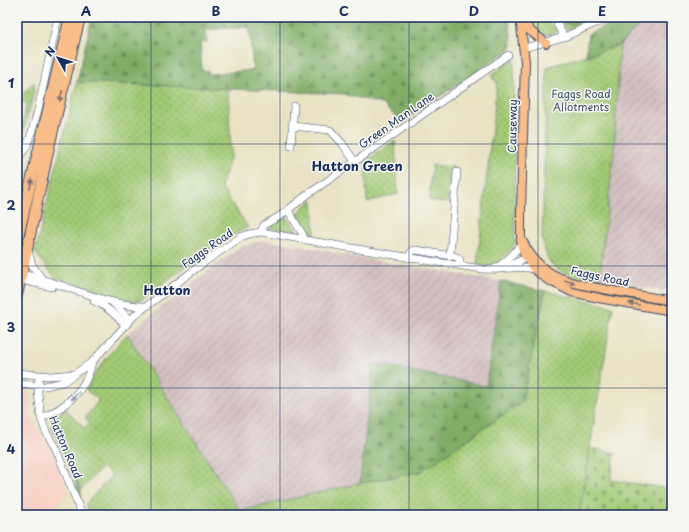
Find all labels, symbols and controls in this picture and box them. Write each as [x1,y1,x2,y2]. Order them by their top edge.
text: A [81,1,91,20]
text: B [212,1,221,20]
text: C [339,1,349,20]
text: D [469,1,479,20]
text: E [598,1,606,20]
north arrow [38,38,78,78]
text: N [40,42,59,60]
text: 1 [8,73,14,92]
park label: Faggs Road Allotments [551,85,611,115]
street label: Green Man Lane [355,88,437,152]
one-way arrow [58,90,64,102]
street label: Causeway [503,99,521,153]
district label: Hatton Green [311,156,403,175]
one-way arrow [28,177,34,189]
text: 2 [6,195,16,214]
street label: Faggs Road [178,224,236,272]
street label: Faggs Road [569,261,631,291]
one-way arrow [564,279,576,285]
district label: Hatton [143,280,191,299]
one-way arrow [627,301,640,307]
text: 3 [7,317,16,336]
one-way arrow [70,391,80,401]
street label: Hatton Road [45,413,87,481]
text: 4 [7,439,16,458]

